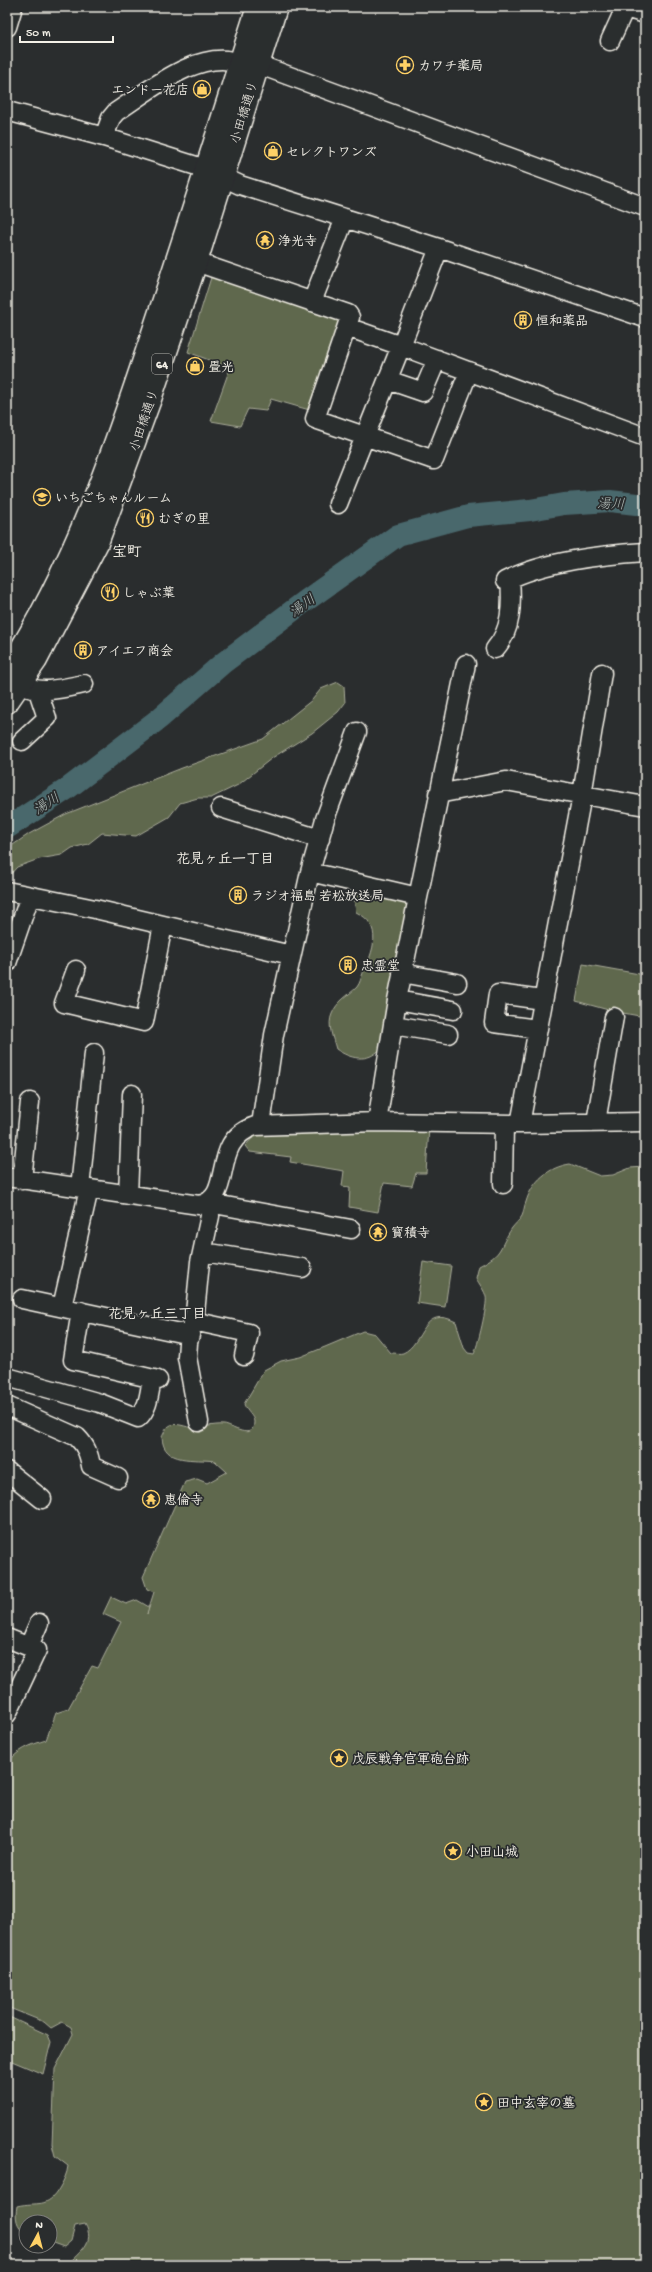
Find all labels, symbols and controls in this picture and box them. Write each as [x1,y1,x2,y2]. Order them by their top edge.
scale bar [20,18,113,44]
text: 50 m [26,27,51,41]
pharmacy icon: カワチ薬局 [395,55,415,75]
place label: カワチ薬局 [418,59,483,75]
shop icon: エンドー花店 [192,79,212,99]
street label: 小田橋通り [228,79,262,146]
place label: エンドー花店 [111,83,189,99]
shop icon: セレクトワンズ [263,141,283,161]
place label: セレクトワンズ [286,146,377,161]
temple icon: 浄光寺 [255,230,275,250]
place label: 浄光寺 [278,234,317,250]
building icon: 恒和薬品 [513,310,533,330]
place label: 恒和薬品 [536,314,588,330]
road number: 64 [152,354,172,374]
shop icon: 畳光 [185,356,205,376]
place label: 畳光 [208,360,234,376]
street label: 小田橋通り [127,387,163,454]
school or university icon: いちごちゃんルーム [32,487,52,507]
place label: いちごちゃんルーム [55,492,172,507]
water label: 湯川 [597,497,625,514]
restaurant icon: むぎの里 [135,508,155,528]
place label: むぎの里 [158,512,210,528]
district label: 宝町 [112,543,142,562]
restaurant icon: しゃぶ葉 [100,582,120,602]
place label: しゃぶ葉 [123,586,175,602]
water label: 湯川 [287,592,320,622]
building icon: アイエフ商会 [73,640,93,660]
place label: アイエフ商会 [96,644,173,660]
water label: 湯川 [31,790,64,820]
district label: 花見ヶ丘一丁目 [176,851,274,869]
building icon: ラジオ福島 若松放送局 [228,885,248,905]
place label: ラジオ福島 若松放送局 [251,889,384,905]
building icon: 忠霊堂 [338,955,358,975]
place label: 忠霊堂 [361,959,400,975]
temple icon: 寳積寺 [368,1222,388,1242]
place label: 寳積寺 [391,1226,430,1242]
district label: 花見ヶ丘三丁目 [108,1306,206,1324]
temple icon: 恵倫寺 [141,1489,161,1509]
place label: 恵倫寺 [164,1493,203,1509]
place icon: 戊辰戦争官軍砲台跡 [329,1748,349,1768]
place label: 戊辰戦争官軍砲台跡 [352,1752,469,1768]
place icon: 小田山城 [443,1841,463,1861]
place label: 小田山城 [466,1845,518,1861]
place icon: 田中玄宰の墓 [474,2092,494,2112]
place label: 田中玄宰の墓 [497,2096,575,2112]
north arrow [18,2214,58,2254]
text: N [35,2220,43,2232]

